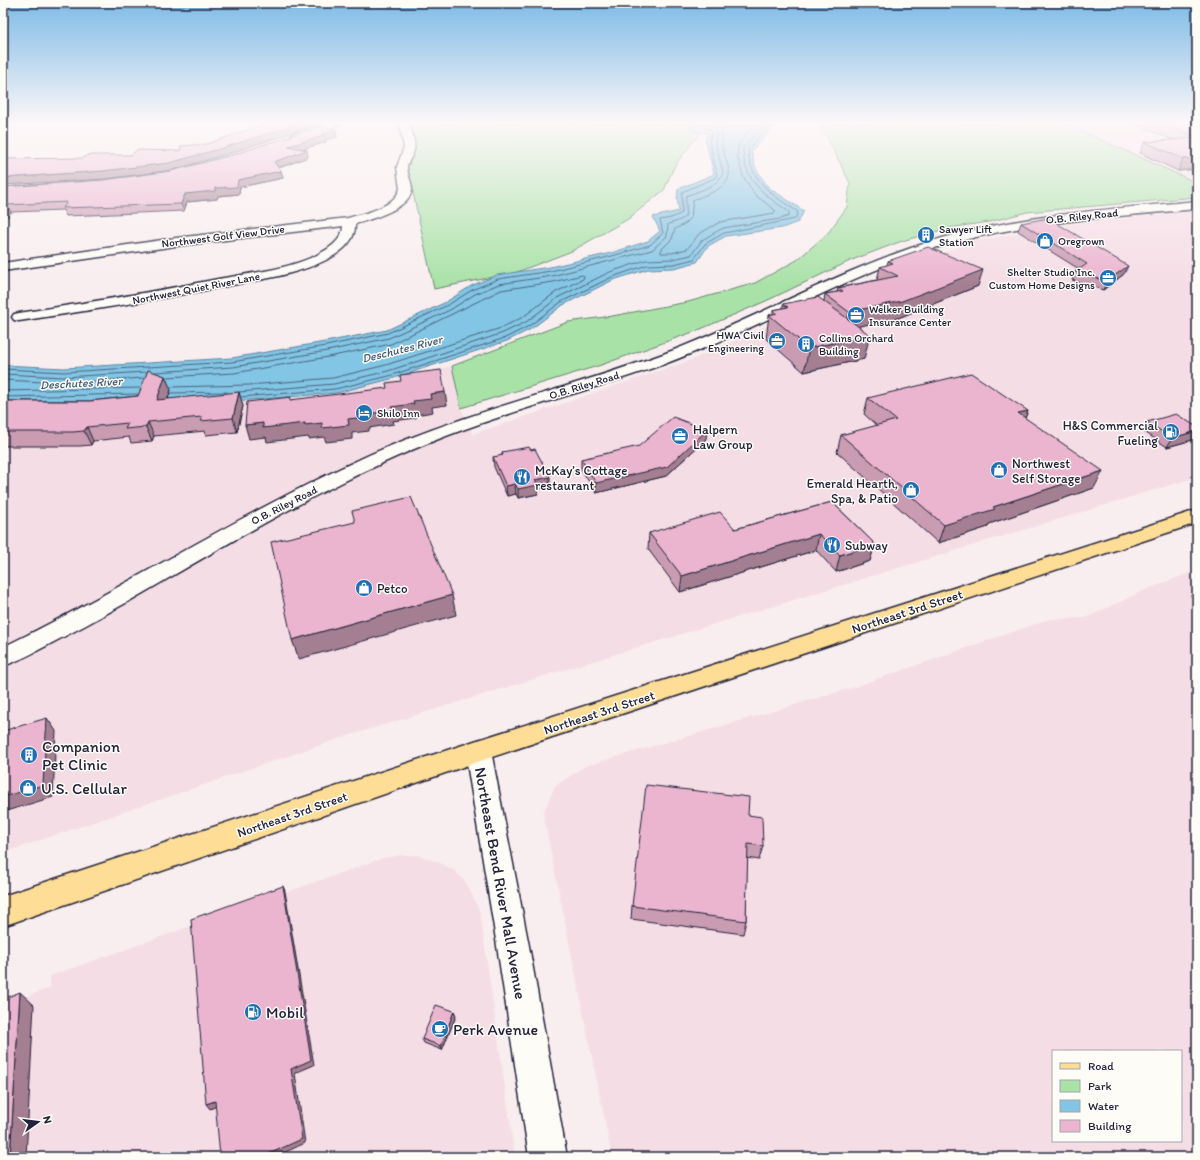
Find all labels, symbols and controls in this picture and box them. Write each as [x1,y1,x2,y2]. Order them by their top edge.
street label: O.B. Riley Road [1045,206,1119,227]
street label: Northwest Golf View Drive [161,223,285,250]
place label: Sawyer Lift Station [939,223,992,249]
building icon: Sawyer Lift Station [916,225,936,245]
shop icon: Oregrown [1035,231,1055,251]
place label: Oregrown [1058,235,1105,248]
place label: Shelter Studio Inc. Custom Home Designs [989,266,1095,292]
office icon: Shelter Studio Inc. Custom Home Designs [1098,268,1118,288]
street label: Northwest Quiet River Lane [131,270,261,307]
place label: Welker Building Insurance Center [869,303,952,329]
office icon: Welker Building Insurance Center [846,305,866,325]
place label: HWA Civil Engineering [708,329,764,355]
office icon: HWA Civil Engineering [767,331,787,351]
water label: Deschutes River [360,332,445,366]
place label: Collins Orchard Building [819,332,893,358]
building icon: Collins Orchard Building [796,334,816,354]
street label: O.B. Riley Road [548,369,621,402]
water label: Deschutes River [40,374,124,392]
hotel icon: Shilo Inn [354,403,374,423]
place label: Shilo Inn [377,407,420,420]
place label: H&S Commercial Fueling [1063,418,1158,448]
place label: Halpern Law Group [693,422,753,452]
fuel station icon: H&S Commercial Fueling [1161,422,1181,442]
office icon: Halpern Law Group [670,426,690,446]
place label: Northwest Self Storage [1012,456,1081,486]
shop icon: Northwest Self Storage [989,460,1009,480]
place label: McKay’s Cottage restaurant [535,463,627,493]
restaurant icon: McKay’s Cottage restaurant [512,467,532,487]
place label: Emerald Hearth, Spa, & Patio [807,476,898,506]
shop icon: Emerald Hearth, Spa, & Patio [901,480,921,500]
street label: O.B. Riley Road [249,483,320,528]
restaurant icon: Subway [822,535,842,555]
place label: Subway [845,538,888,553]
shop icon: Petco [354,578,374,598]
place label: Petco [377,581,408,596]
street label: Northeast 3rd Street [850,586,965,637]
street label: Northeast 3rd Street [542,687,657,738]
place label: Companion Pet Clinic [42,737,120,774]
building icon: Companion Pet Clinic [19,745,39,765]
street label: Northeast Bend River Mall Avenue [471,766,530,1001]
shop icon: U.S. Cellular [18,778,38,798]
place label: U.S. Cellular [41,779,128,798]
street label: Northeast 3rd Street [235,788,349,840]
fuel station icon: Mobil [243,1002,263,1022]
place label: Mobil [266,1003,304,1022]
cafe icon: Perk Avenue [430,1019,450,1039]
place label: Perk Avenue [453,1020,538,1039]
legend [1052,1050,1182,1142]
text: Road [1088,1059,1114,1073]
text: Park [1088,1079,1112,1093]
text: Water [1088,1099,1119,1113]
north arrow [18,1102,58,1142]
text: N [40,1115,54,1125]
text: Building [1088,1119,1132,1133]

